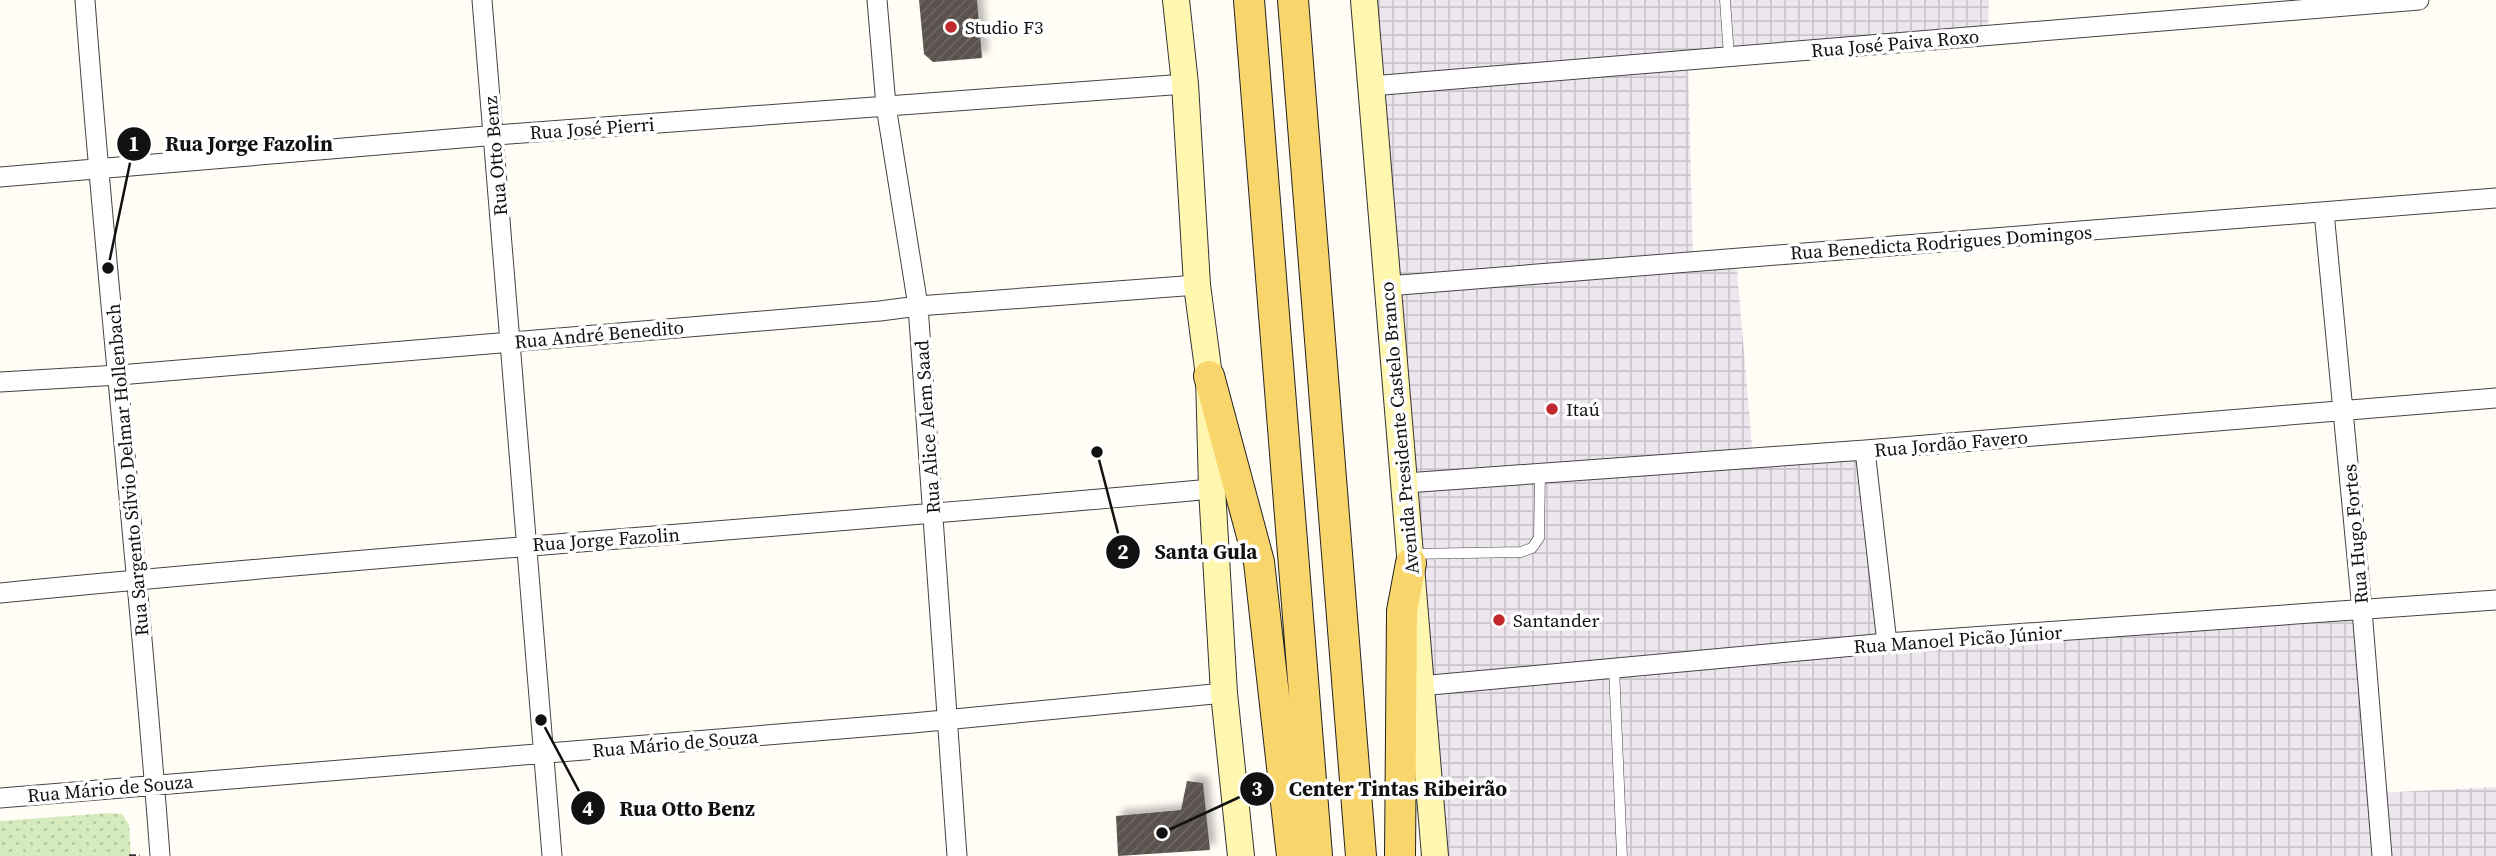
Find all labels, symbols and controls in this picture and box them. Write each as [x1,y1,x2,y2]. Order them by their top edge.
place label: Studio F3 [965,14,1043,40]
marker: Studio F3 [943,19,959,35]
street label: Rua José Paiva Roxo [1810,23,1980,63]
street label: Rua Otto Benz [477,95,513,217]
street label: Rua José Pierri [529,111,656,145]
callout: Rua Jorge Fazolin [117,123,347,165]
text: 1 [128,129,140,158]
text: Rua Jorge Fazolin [165,129,333,158]
street label: Rua Benedicta Rodrigues Domingos [1789,218,2093,266]
street label: Avenida Presidente Castelo Branco [1373,281,1425,575]
street label: Rua Sargento Sílvio Delmar Hollenbach [100,303,154,637]
street label: Rua André Benedito [513,314,685,354]
street label: Rua Alice Alem Saad [908,339,946,515]
place label: Itaú [1566,396,1600,422]
marker: Itaú [1544,401,1560,417]
street label: Rua Jordão Favero [1873,423,2029,463]
street label: Rua Hugo Fortes [2336,463,2374,605]
street label: Rua Jorge Fazolin [531,521,681,557]
callout: Santa Gula [1106,531,1272,573]
text: 2 [1117,537,1129,566]
text: Santa Gula [1155,537,1258,566]
place label: Santander [1513,607,1600,633]
marker: Santander [1491,612,1507,628]
street label: Rua Manoel Picão Júnior [1853,619,2063,659]
street label: Rua Mário de Souza [591,723,759,763]
street label: Rua Mário de Souza [26,768,194,808]
callout: Center Tintas Ribeirão [1240,768,1521,810]
text: 3 [1251,774,1263,803]
text: Center Tintas Ribeirão [1289,774,1507,803]
callout: Rua Otto Benz [570,787,769,829]
text: 4 [582,794,594,823]
text: Rua Otto Benz [619,794,755,823]

